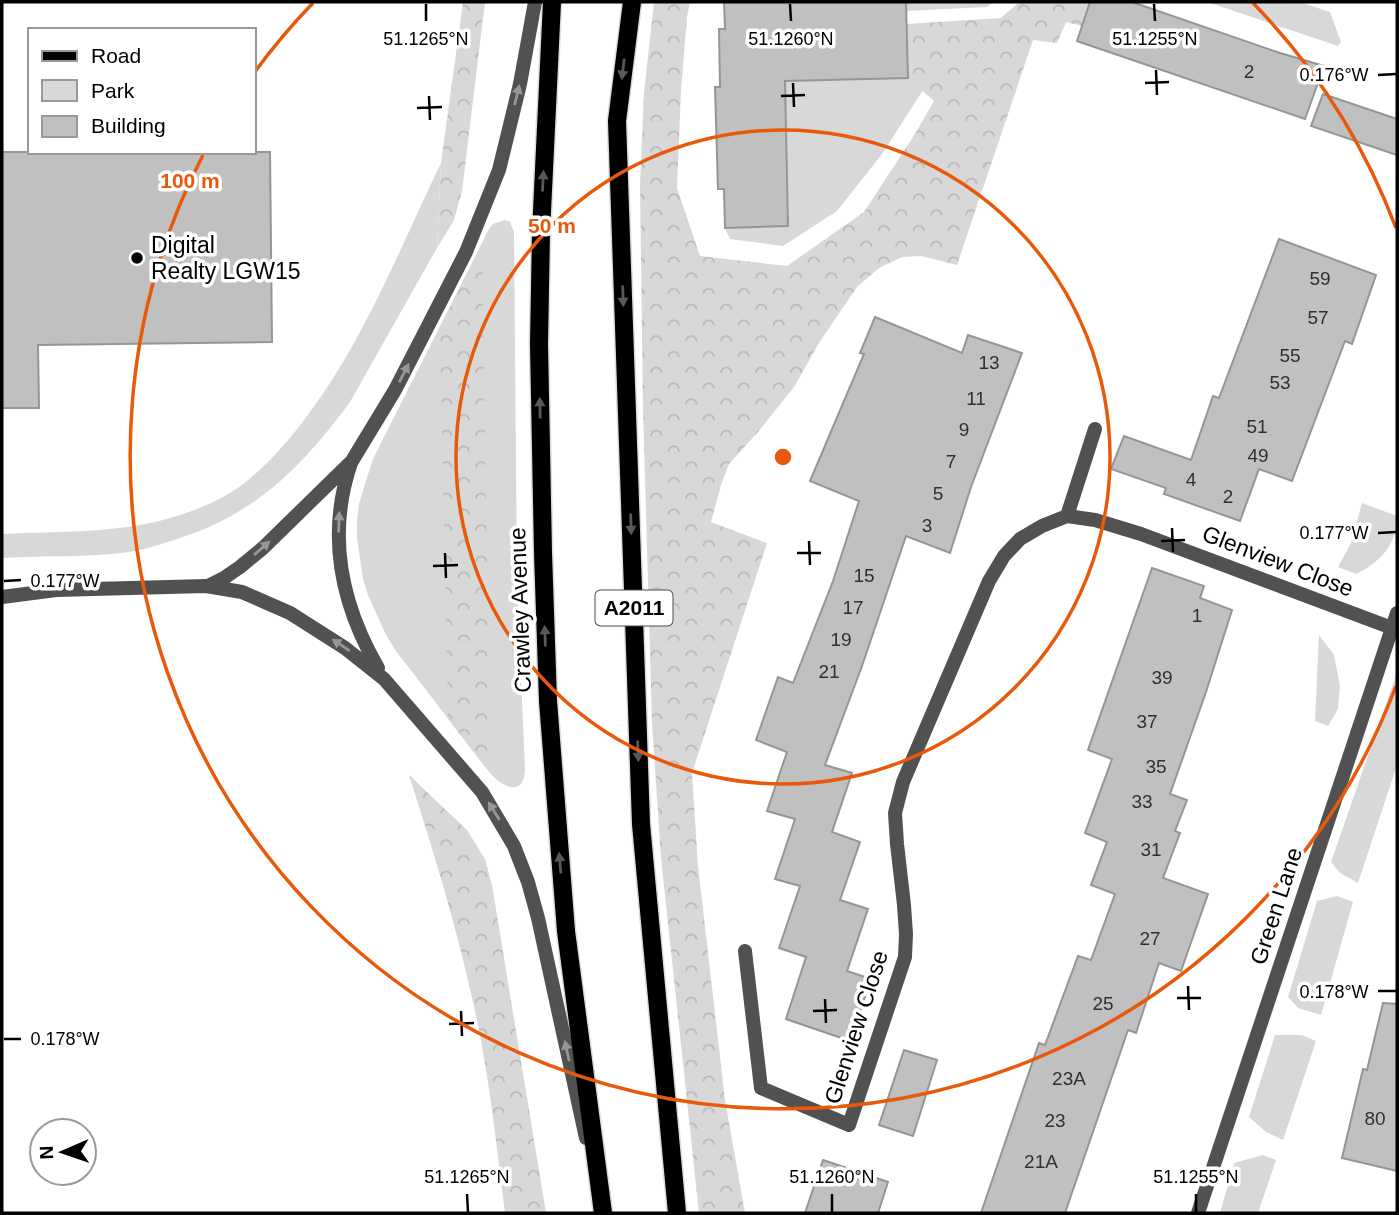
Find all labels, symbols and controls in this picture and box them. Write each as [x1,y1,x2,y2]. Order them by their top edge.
legend [28,28,256,154]
text: 51.1265°N [383,29,469,49]
text: 51.1260°N [748,29,834,49]
text: 51.1255°N [1112,29,1198,49]
text: Road [91,44,141,67]
one-way arrow [618,59,629,81]
house number: 2 [1244,61,1254,82]
text: 0.176°W [1299,65,1369,85]
text: Park [91,79,135,102]
one-way arrow [512,84,523,106]
text: Building [91,114,166,137]
text: 100 m [160,169,220,192]
one-way arrow [538,170,549,192]
text: 50 m [528,214,576,237]
place label: Digital Realty LGW15 [151,232,301,284]
marker: Digital Realty LGW15 [129,250,145,266]
house number: 59 [1309,268,1331,289]
one-way arrow [617,286,629,308]
house number: 57 [1307,307,1329,328]
house number: 55 [1279,345,1301,366]
house number: 13 [978,352,1000,373]
one-way arrow [398,363,410,383]
house number: 53 [1269,372,1291,393]
house number: 11 [966,388,986,409]
one-way arrow [534,397,546,419]
house number: 51 [1246,416,1268,437]
house number: 9 [959,419,969,440]
centre of rings [771,445,795,469]
house number: 49 [1247,445,1269,466]
house number: 7 [946,451,956,472]
house number: 4 [1186,469,1197,490]
house number: 5 [933,483,943,504]
house number: 2 [1223,486,1233,507]
one-way arrow [334,510,345,532]
one-way arrow [625,513,636,535]
house number: 3 [922,515,932,536]
street label: Glenview Close [1199,520,1357,602]
text: 0.177°W [1299,523,1369,543]
street label: Crawley Avenue [504,527,536,693]
one-way arrow [254,541,271,556]
house number: 15 [853,565,875,586]
text: 0.177°W [30,571,100,591]
road number: A2011 [596,590,672,626]
house number: 17 [842,597,864,618]
house number: 1 [1192,605,1202,626]
one-way arrow [540,625,551,647]
house number: 19 [830,629,852,650]
one-way arrow [332,638,350,652]
house number: 21 [818,661,840,682]
house number: 39 [1151,667,1173,688]
house number: 37 [1136,711,1158,732]
one-way arrow [633,740,644,762]
house number: 35 [1145,756,1167,777]
house number: 33 [1131,791,1153,812]
one-way arrow [488,802,501,821]
house number: 31 [1140,839,1162,860]
street label: Green Lane [1245,844,1307,968]
one-way arrow [554,852,565,874]
house number: 27 [1139,928,1161,949]
street label: Glenview Close [819,947,893,1107]
text: 0.178°W [1299,982,1369,1002]
house number: 25 [1092,993,1114,1014]
text: 0.178°W [30,1029,100,1049]
one-way arrow [561,1040,572,1062]
house number: 23A [1052,1068,1086,1089]
house number: 80 [1364,1108,1386,1129]
house number: 23 [1044,1110,1066,1131]
north arrow [28,1117,98,1187]
text: N [36,1145,57,1160]
house number: 21A [1024,1151,1058,1172]
text: 51.1265°N [424,1167,510,1187]
text: 51.1260°N [789,1167,875,1187]
text: 51.1255°N [1153,1167,1239,1187]

